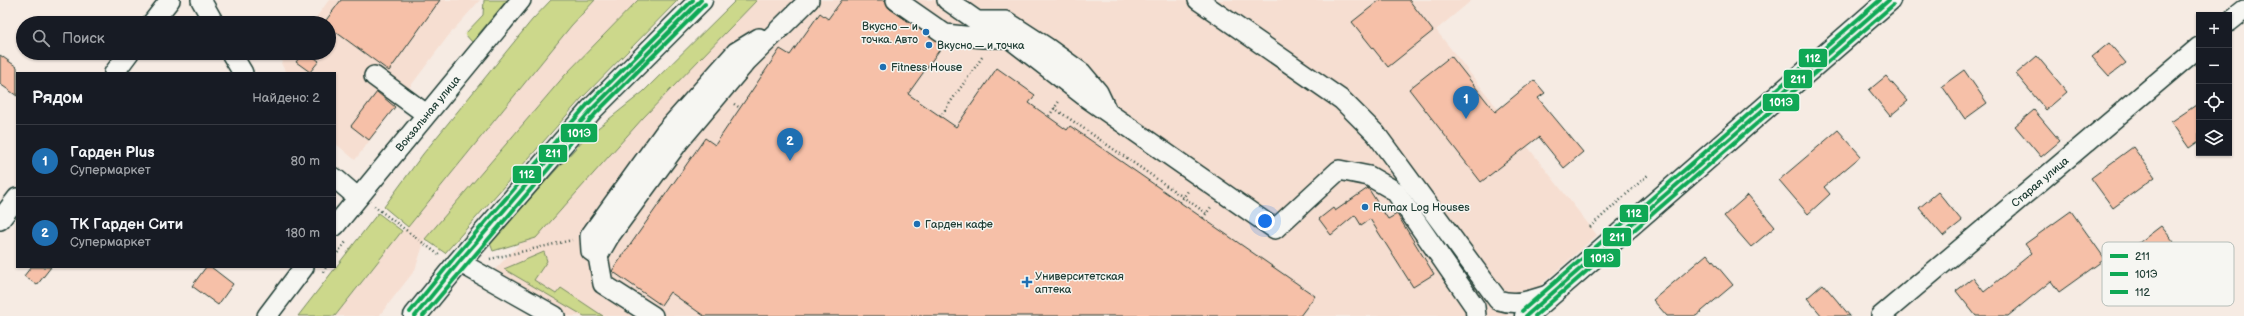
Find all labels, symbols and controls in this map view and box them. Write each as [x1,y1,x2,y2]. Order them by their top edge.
map controls [2196,12,2232,156]
button: + [2196,12,2232,48]
search box [16,16,336,60]
place label: Вкусно — и точка. Авто [861,20,918,46]
icon: search [30,27,52,49]
marker: Вкусно — и точка. Авто [921,27,931,37]
text: Поиск [62,29,105,48]
place label: Вкусно — и точка [937,39,1025,52]
marker: Вкусно — и точка [924,40,934,50]
line badge: 112 [1798,48,1828,68]
button: − [2196,48,2232,84]
text: 112 [1805,52,1821,65]
place label: Fitness House [891,61,963,74]
marker: Fitness House [878,62,888,72]
line badge: 211 [1783,69,1813,89]
street label: Вокзальная улица [393,72,463,154]
text: 211 [1790,73,1806,86]
button: locate [2196,84,2232,120]
pin: 1 [1453,86,1479,119]
text: Рядом [32,88,83,108]
text: Найдено: 2 [252,90,320,106]
line badge: 101Э [1762,93,1800,112]
text: 101Э [1769,96,1793,109]
button: layers [2196,120,2232,156]
line badge: 101Э [560,123,598,143]
text: 101Э [567,127,591,140]
pin: 2 [777,128,803,161]
text: Гарден Plus [70,143,155,162]
line badge: 211 [538,144,568,163]
text: 211 [545,147,561,160]
text: 1 [42,153,48,169]
text: 80 m [291,153,320,169]
street label: Старая улица [2008,153,2072,210]
text: Супермаркет [70,162,151,178]
line badge: 112 [512,165,542,184]
text: 112 [519,168,535,181]
place label: Rumax Log Houses [1373,201,1470,214]
marker: Rumax Log Houses [1360,202,1370,212]
line badge: 112 [1619,204,1649,223]
text: 112 [1626,207,1642,220]
your location [1255,211,1275,231]
text: ТК Гарден Сити [70,215,183,234]
place label: Гарден кафе [925,218,993,231]
marker: Гарден кафе [912,219,922,229]
text: 2 [41,225,49,241]
text: 180 m [285,225,320,241]
line badge: 211 [1602,227,1632,247]
text: 211 [1609,231,1625,244]
text: Супермаркет [70,234,151,250]
legend [2102,242,2234,306]
line badge: 101Э [1583,248,1621,268]
text: 211 [2135,250,2150,263]
text: 101Э [1590,252,1614,265]
text: 101Э [2135,268,2158,281]
place label: Университетская аптека [1035,270,1124,296]
marker: Университетская аптека [1022,277,1032,287]
text: 112 [2135,286,2151,299]

